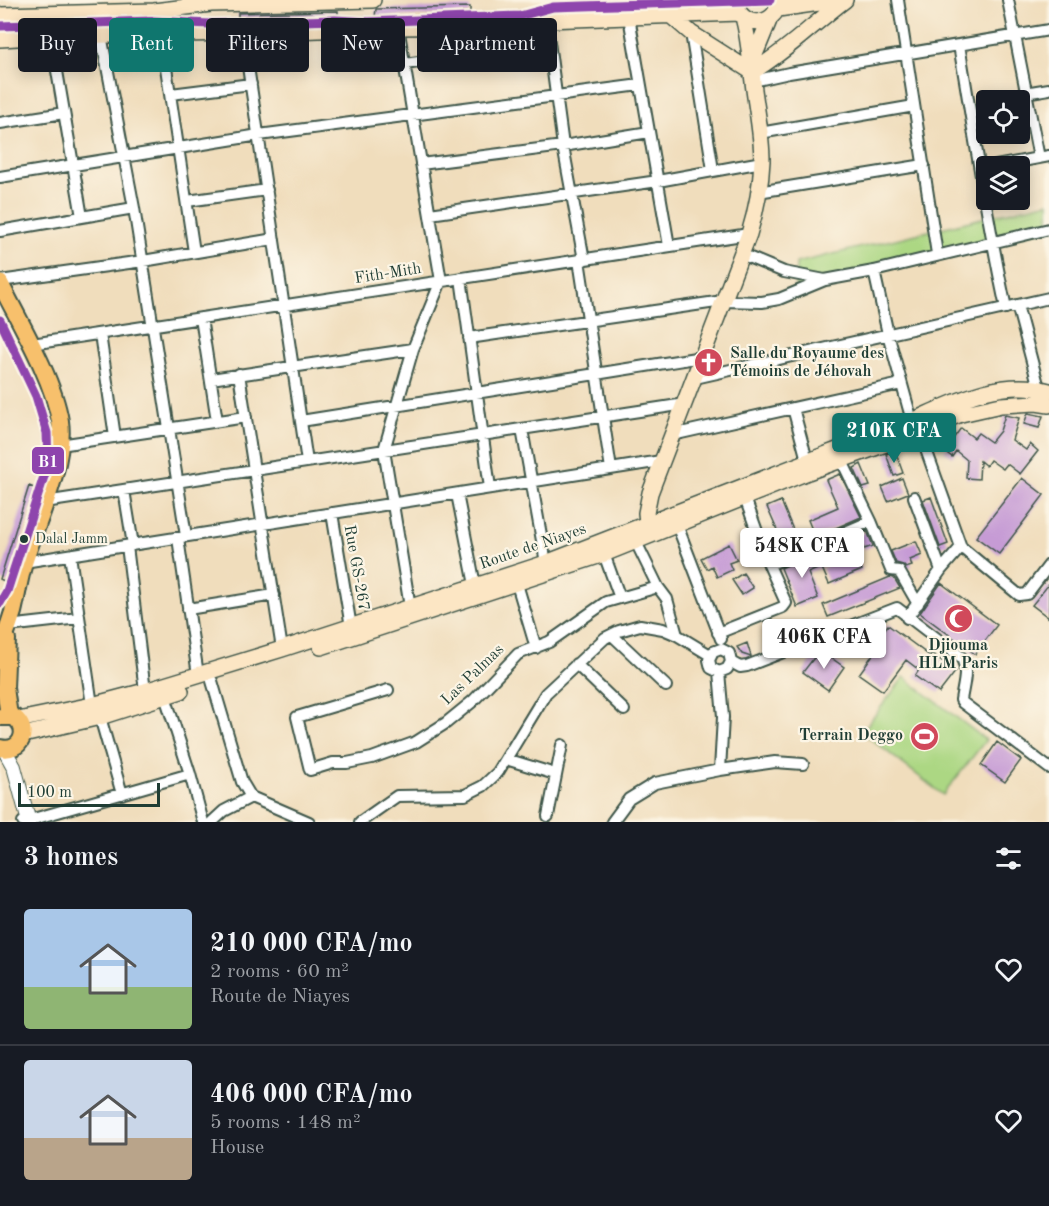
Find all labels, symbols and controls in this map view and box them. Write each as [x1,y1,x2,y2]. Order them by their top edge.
chip: Buy [18,18,97,72]
chip: Rent [109,18,194,72]
chip: Filters [206,18,309,72]
chip: New [321,18,405,72]
chip: Apartment [417,18,557,72]
map controls [976,90,1030,210]
button: locate [976,90,1030,144]
button: layers [976,156,1030,210]
street label: Fith-Mith [353,261,423,287]
place label: Salle du Royaume des Témoins de Jéhovah [730,346,884,380]
church icon: Salle du Royaume des Témoins de Jéhovah [693,347,725,379]
pin: 210K CFA [832,413,956,464]
text: 210K CFA [846,422,942,442]
line badge: B1 [31,446,65,475]
text: B1 [38,455,58,471]
street label: Route de Niayes [478,521,589,573]
street label: Rue GS-267 [341,524,371,612]
pin: 548K CFA [740,528,864,579]
place label: Dalal Jamm [35,532,108,546]
marker: Dalal Jamm [18,533,30,545]
text: 548K CFA [754,537,850,557]
mosque icon: Djiouma HLM Paris [942,602,974,634]
pin: 406K CFA [762,619,886,670]
text: 406K CFA [776,628,872,648]
place label: Djiouma HLM Paris [918,638,998,672]
street label: Las Palmas [439,641,507,709]
sports icon: Terrain Deggo [908,720,940,752]
place label: Terrain Deggo [799,728,903,744]
scale bar [18,780,160,808]
text: 100 m [27,785,72,801]
icon: filters [992,842,1025,875]
text: 3 homes [24,845,118,871]
text: 210 000 CFA/mo [210,931,413,957]
icon: home [72,933,144,1005]
icon: heart [992,953,1025,986]
text: 2 rooms · 60 m² [210,962,349,982]
text: Route de Niayes [210,987,350,1007]
text: 406 000 CFA/mo [210,1082,413,1108]
icon: home [72,1084,144,1156]
icon: heart [992,1104,1025,1137]
text: 5 rooms · 148 m² [210,1113,360,1133]
text: House [210,1138,264,1158]

